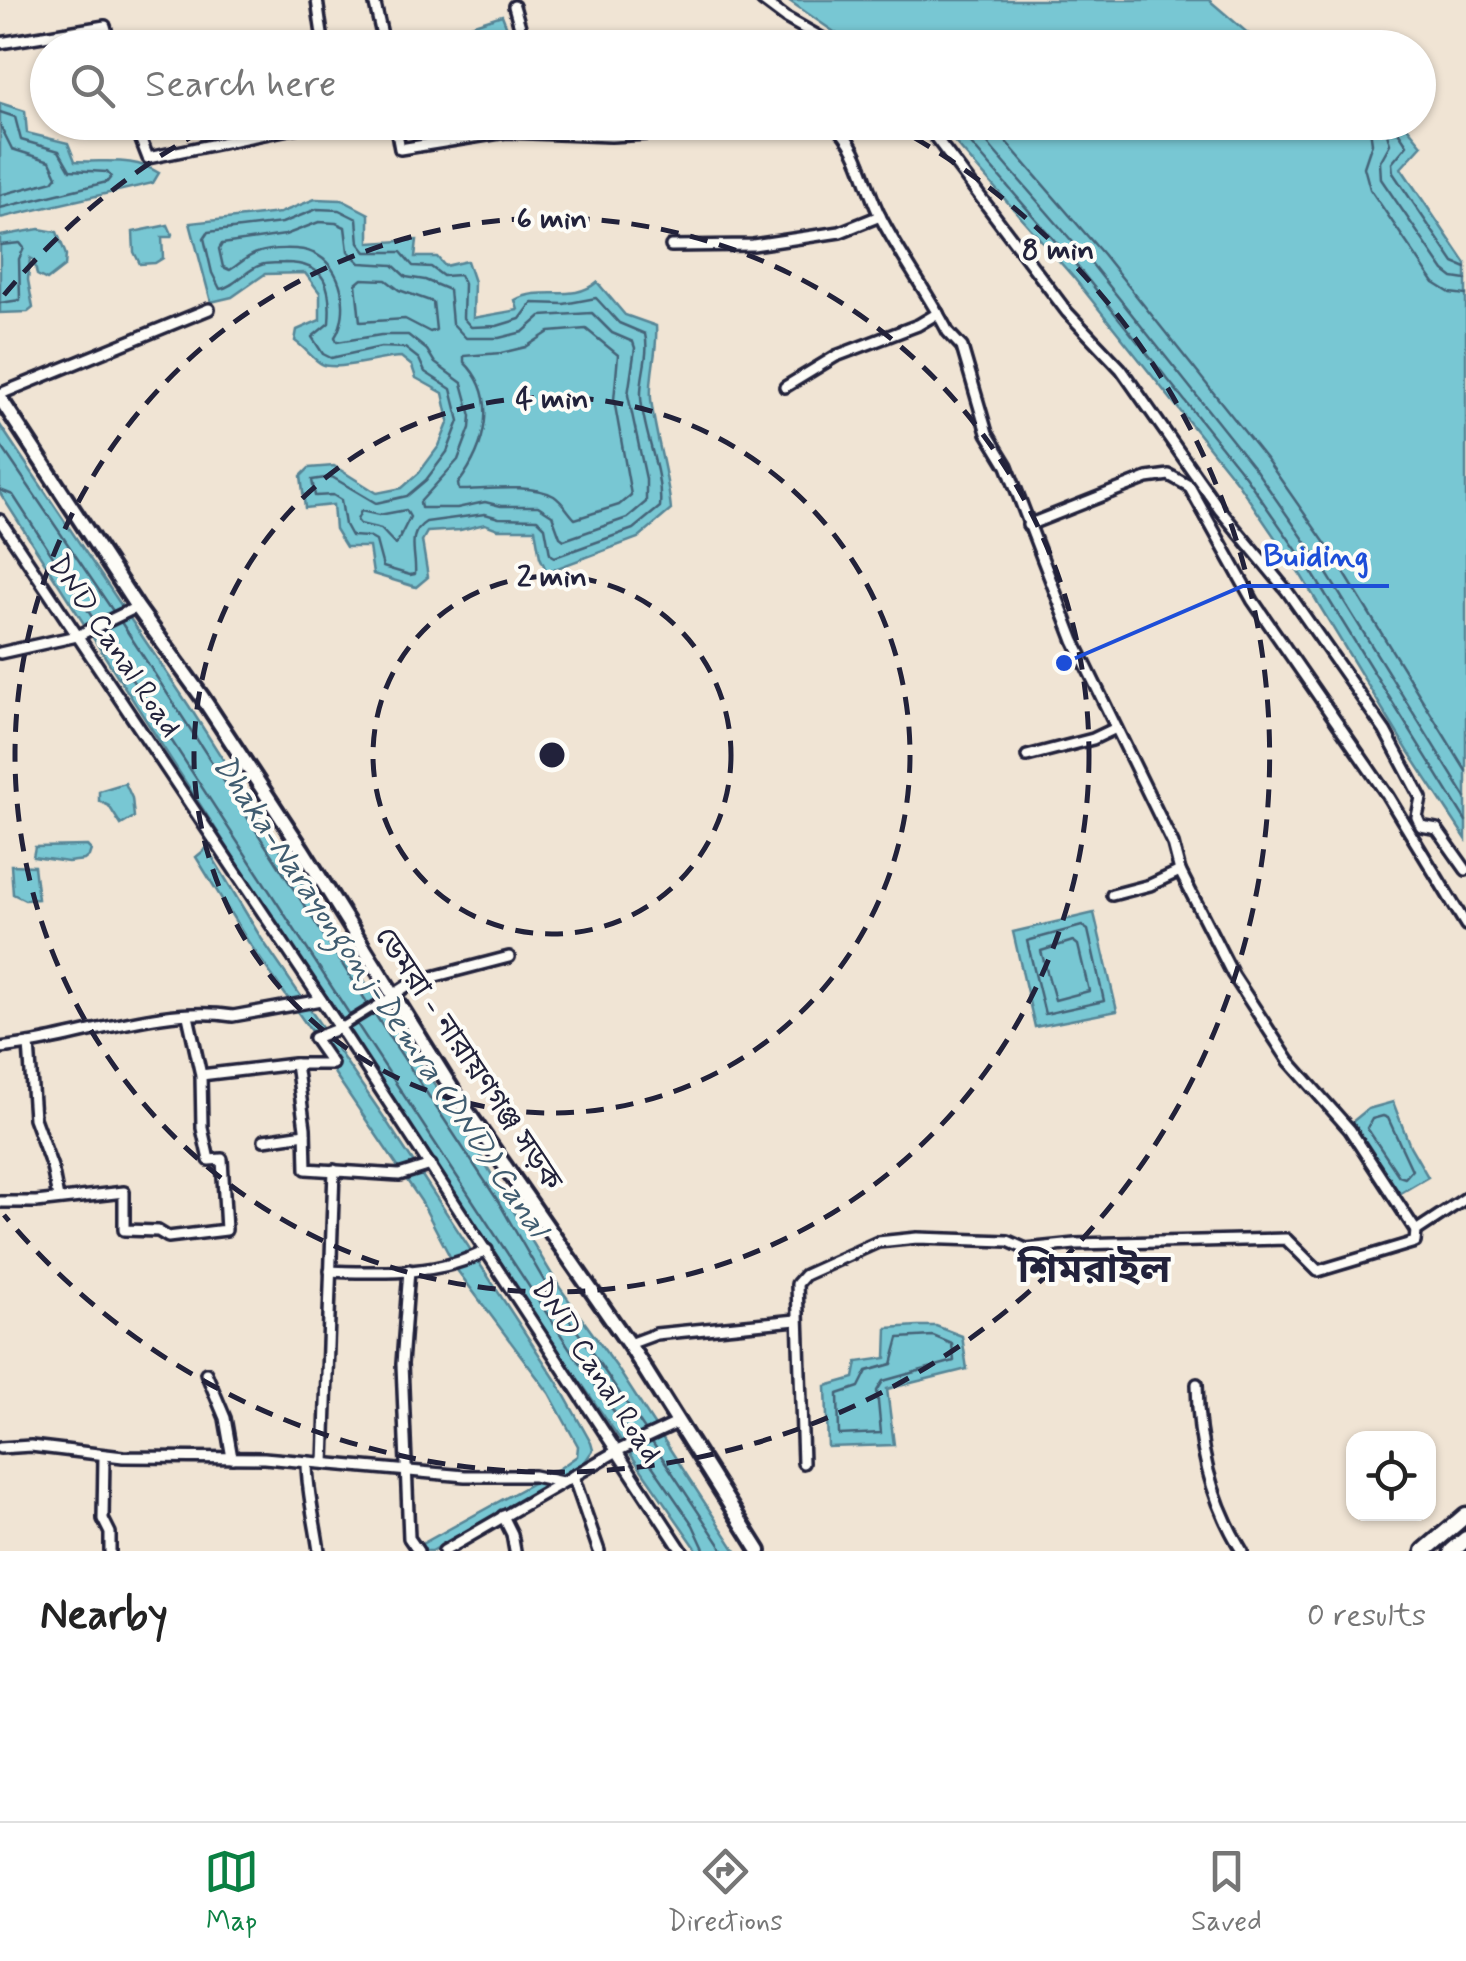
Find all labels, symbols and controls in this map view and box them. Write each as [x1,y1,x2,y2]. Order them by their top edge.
search box [30,30,1436,140]
icon: search [65,58,120,113]
text: Search here [145,61,336,110]
text: 6 min [516,200,588,239]
text: 8 min [1022,231,1094,270]
text: 4 min [515,380,589,419]
callout: Buiding [1243,524,1389,586]
text: Buiding [1263,536,1369,579]
street label: DND Canal Road [38,547,190,745]
text: 2 min [517,558,587,597]
centre of rings [534,737,570,773]
water label: Dhaka-Narayongonj-Demra (DND) Canal [199,747,560,1251]
street label: ডেমরা - নারায়ণগঞ্জ সড়ক [365,920,571,1199]
district label: শিমরাইল [1017,1245,1171,1297]
street label: DND Canal Road [522,1271,670,1471]
map controls [1346,1431,1436,1521]
button: locate [1346,1431,1436,1521]
text: Nearby [40,1589,168,1644]
text: 0 results [1307,1595,1426,1637]
tab: Map [204,1844,259,1941]
tab: Directions [668,1844,783,1941]
tab: Saved [1191,1844,1262,1941]

